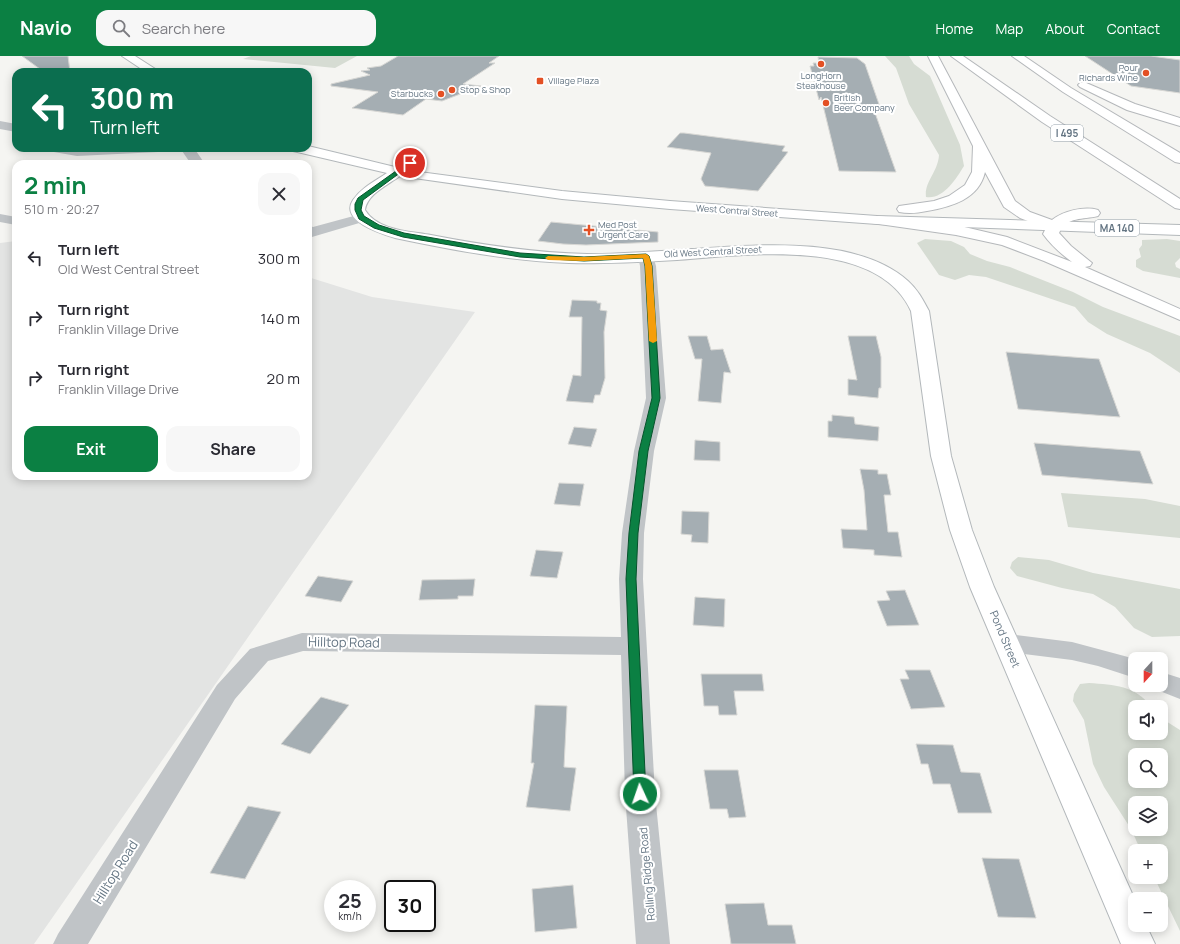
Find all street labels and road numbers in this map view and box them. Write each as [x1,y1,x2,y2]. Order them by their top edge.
road number: I 495 [1051,125,1083,141]
street label: West Central Street [696,201,779,220]
road number: MA 140 [1095,220,1139,236]
street label: Old West Central Street [664,242,763,261]
street label: Pond Street [987,608,1024,670]
street label: Hilltop Road [308,632,380,652]
street label: Rolling Ridge Road [635,827,658,921]
street label: Hilltop Road [88,837,142,907]

